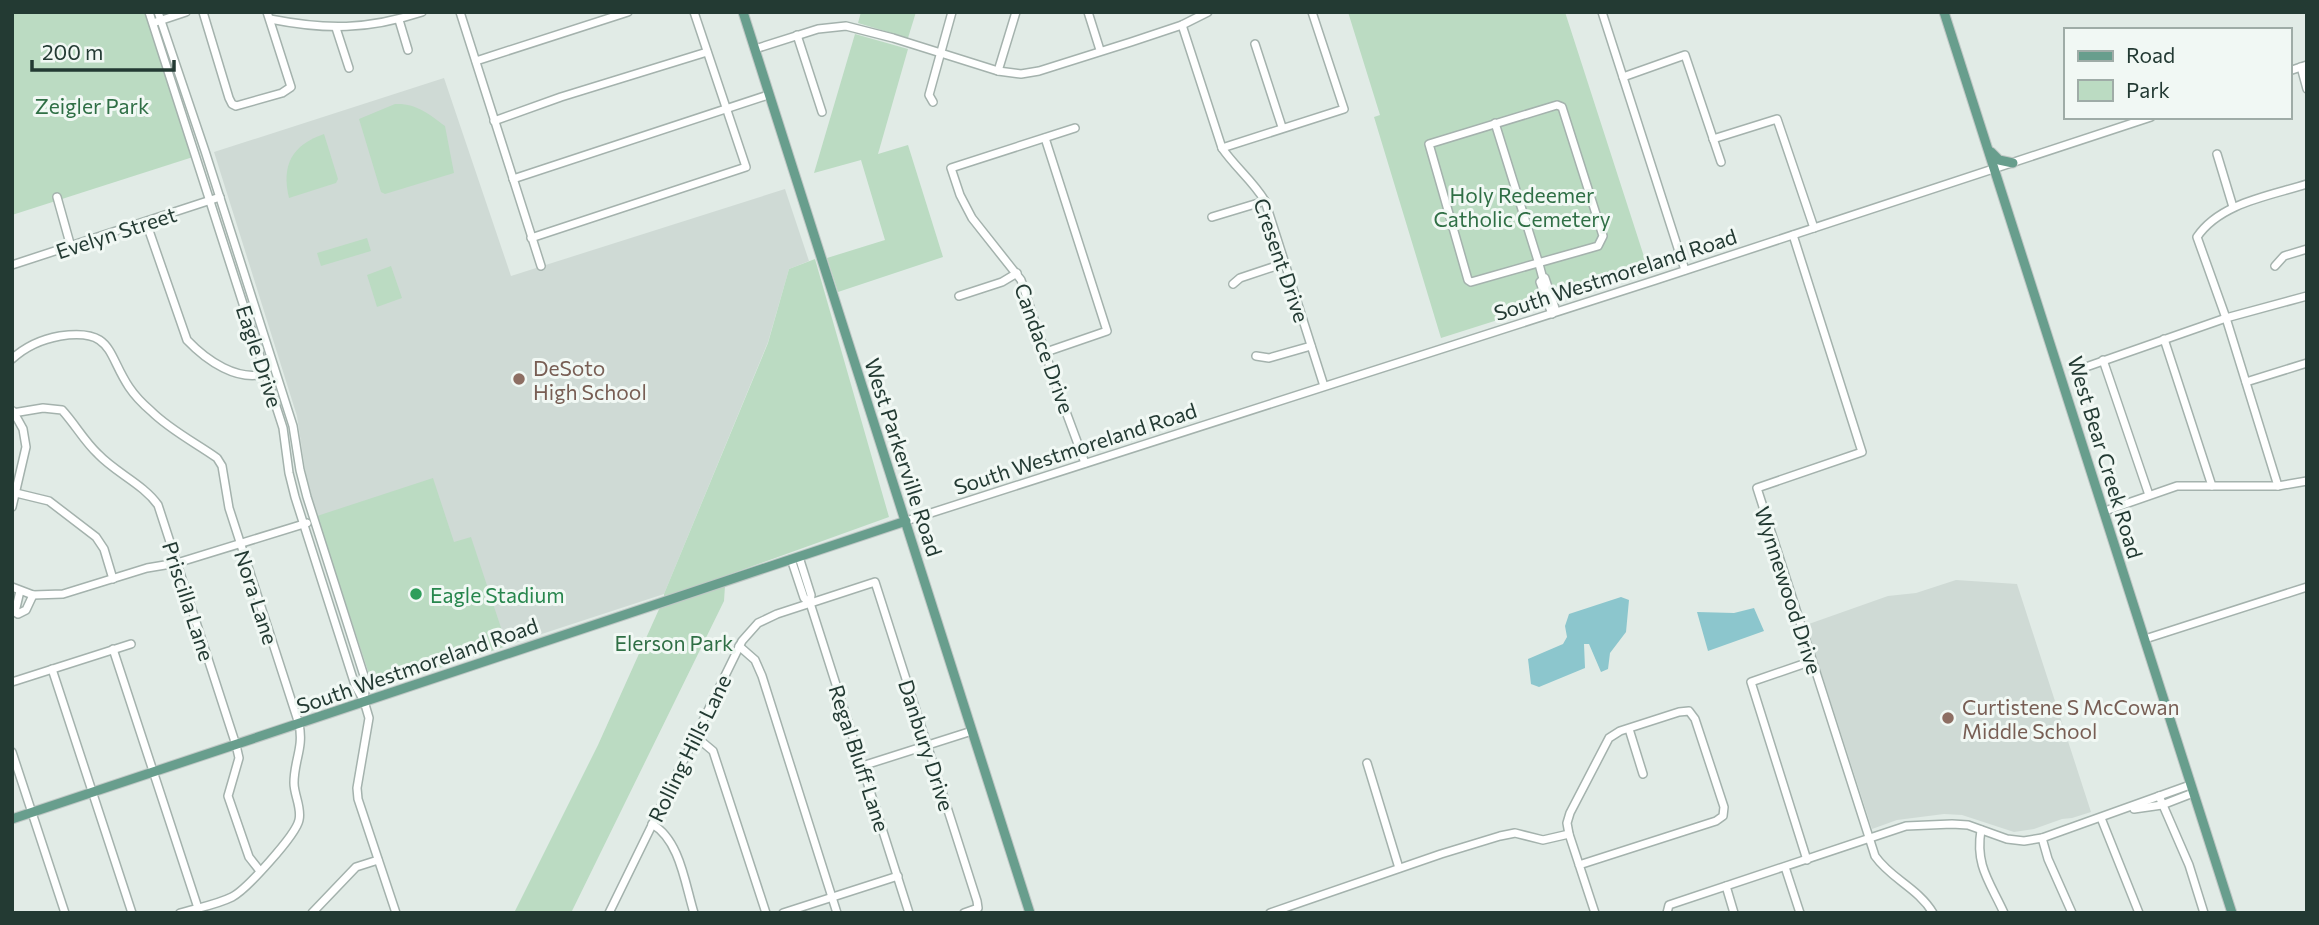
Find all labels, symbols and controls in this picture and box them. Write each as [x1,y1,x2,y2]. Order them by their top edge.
scale bar [32,28,173,72]
legend [2064,28,2291,119]
text: 200 m [42,39,103,64]
text: Road [2126,42,2175,67]
text: Park [2126,77,2170,102]
park label: Zeigler Park [35,93,149,118]
park label: Holy Redeemer Catholic Cemetery [1433,182,1611,231]
street label: Cresent Drive [1249,195,1315,325]
street label: Evelyn Street [53,201,179,263]
street label: South Westmoreland Road [1490,223,1740,325]
street label: Candace Drive [1010,279,1080,417]
street label: Eagle Drive [232,302,288,410]
street label: West Bear Creek Road [2063,353,2149,561]
place label: DeSoto High School [533,355,647,404]
street label: West Parkerville Road [860,355,948,559]
marker: DeSoto High School [511,371,527,387]
street label: South Westmoreland Road [950,397,1200,499]
street label: Wynnewood Drive [1750,503,1828,677]
street label: Priscilla Lane [158,538,220,664]
street label: Nora Lane [230,547,284,647]
place label: Eagle Stadium [430,582,565,607]
marker: Eagle Stadium [408,586,424,602]
street label: South Westmoreland Road [293,612,541,718]
park label: Elerson Park [615,630,734,655]
street label: Rolling Hills Lane [642,670,736,826]
street label: Danbury Drive [894,676,960,814]
street label: Regal Bluff Lane [824,681,896,835]
place label: Curtistene S McCowan Middle School [1962,694,2180,743]
marker: Curtistene S McCowan Middle School [1940,710,1956,726]

